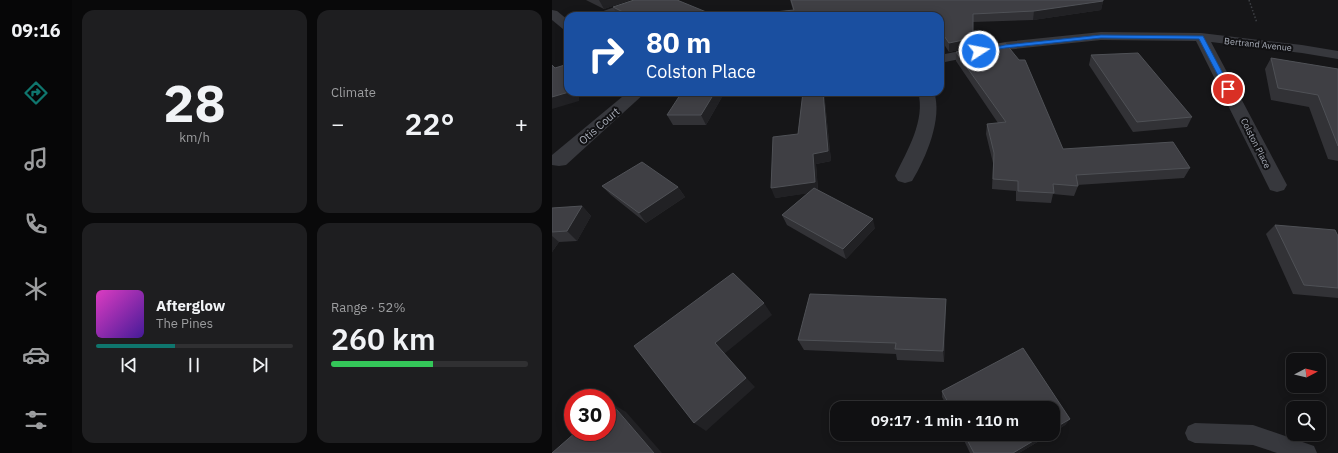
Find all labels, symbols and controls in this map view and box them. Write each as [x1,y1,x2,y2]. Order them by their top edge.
text: 09:16 [11,19,61,42]
text: 80 m [646,24,711,61]
icon: right [580,28,632,80]
position arrow [958,30,1000,72]
street label: Bertrand Avenue [1224,35,1292,53]
text: Colston Place [646,60,756,83]
text: 28 [163,69,226,136]
pin [1211,72,1245,106]
icon: arrive [1217,78,1239,100]
icon: directions [22,79,50,107]
text: Climate [331,84,376,101]
text: 22° [404,104,455,143]
street label: Otis Court [576,104,622,148]
text: − [331,109,344,138]
text: + [515,109,528,138]
street label: Colston Place [1239,116,1273,170]
text: km/h [179,129,210,146]
icon: music [22,145,50,173]
icon: phone [22,210,50,238]
icon: climate [22,275,50,303]
text: Afterglow [156,296,225,315]
text: Range · 52% [331,299,405,316]
text: The Pines [156,315,213,332]
text: 260 km [331,319,436,358]
icon: car [22,341,50,369]
north arrow [1286,353,1326,393]
map controls [1286,353,1326,441]
icon: previous [118,354,140,376]
icon: pause [183,354,205,376]
icon: next [249,354,271,376]
speed limit sign: 30 [564,389,616,441]
button: search [1286,401,1326,441]
icon: filters [22,406,50,434]
text: 09:17 · 1 min · 110 m [871,411,1019,430]

